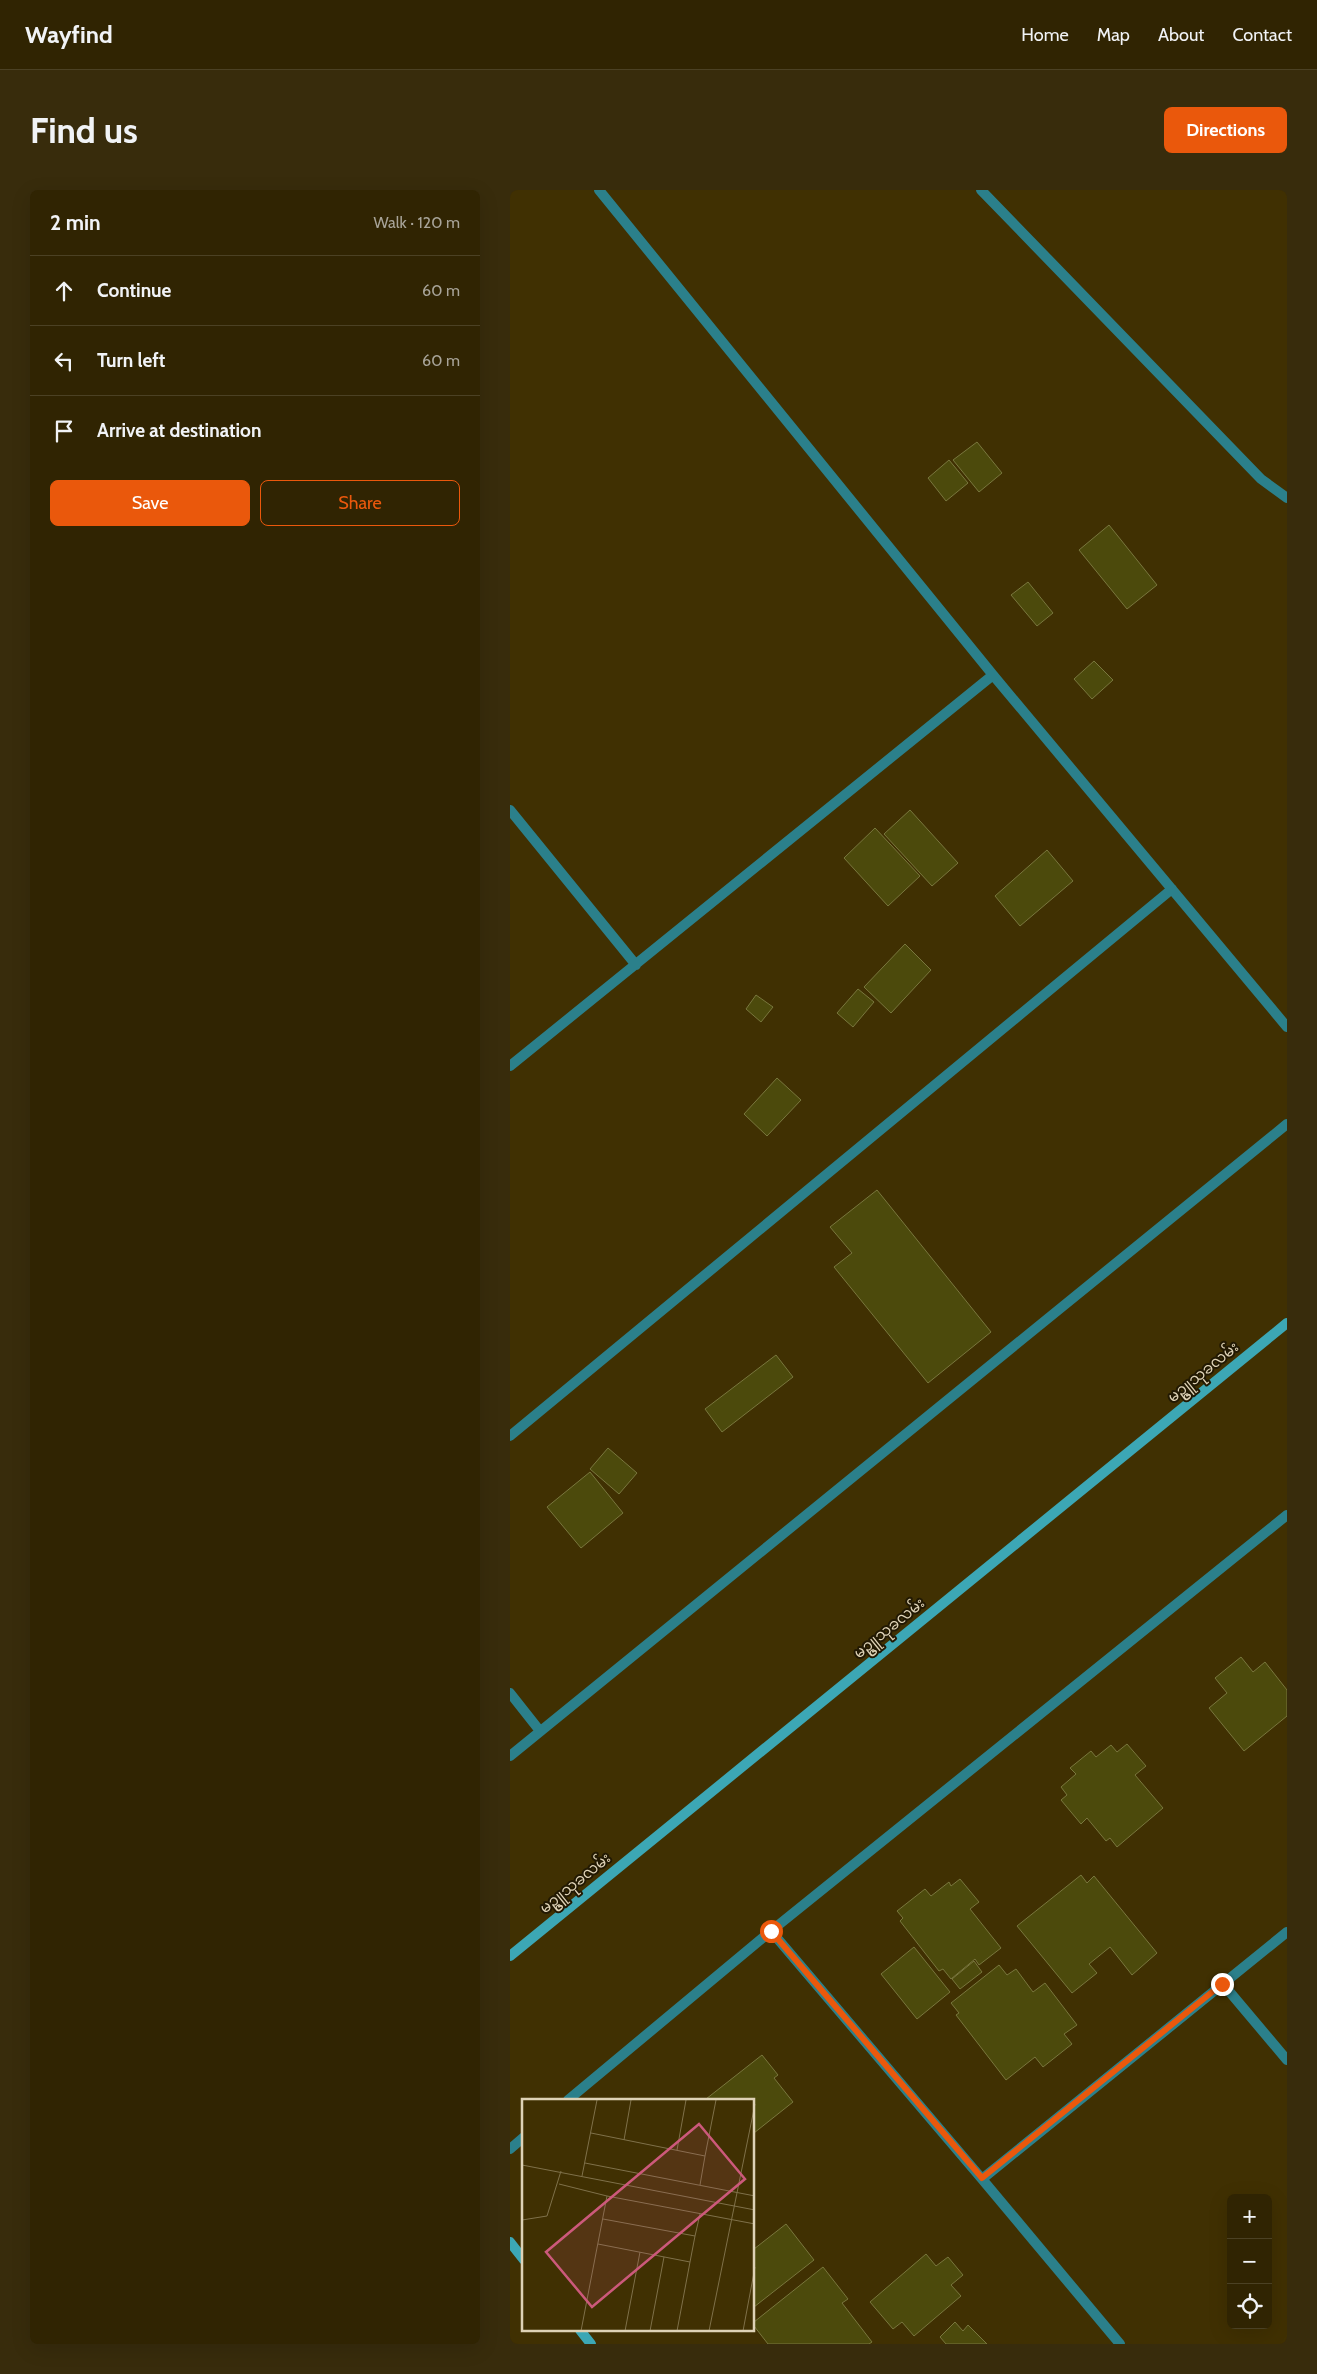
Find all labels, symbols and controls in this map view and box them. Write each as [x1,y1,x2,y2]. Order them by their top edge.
text: Wayfind [25,20,113,49]
text: Home [1021,24,1069,46]
text: Map [1097,24,1130,46]
text: About [1158,24,1204,46]
text: Contact [1232,24,1292,46]
button: Directions [1164,107,1287,153]
text: Find us [30,109,138,152]
text: 2 min [50,210,101,235]
text: Walk · 120 m [373,213,460,232]
icon: ahead [50,277,78,305]
text: Continue [97,279,171,302]
text: 60 m [422,281,460,300]
icon: left [50,347,78,375]
text: Turn left [97,349,165,372]
text: 60 m [422,351,460,370]
icon: arrive [50,417,78,445]
text: Arrive at destination [97,419,261,442]
button: Save [50,480,250,526]
button: Share [260,480,460,526]
street label: မဥ္ဇူသုခလမ်း [1163,1337,1244,1408]
street label: မဥ္ဇူသုခလမ်း [849,1593,930,1664]
street label: မဥ္ဇူသုခလမ်း [535,1848,616,1919]
route start [760,1920,783,1943]
route end [1211,1973,1234,1996]
inset map [522,2099,755,2332]
map controls [1227,2194,1272,2329]
button: + [1227,2194,1272,2239]
button: − [1227,2239,1272,2284]
button: locate [1227,2284,1272,2329]

